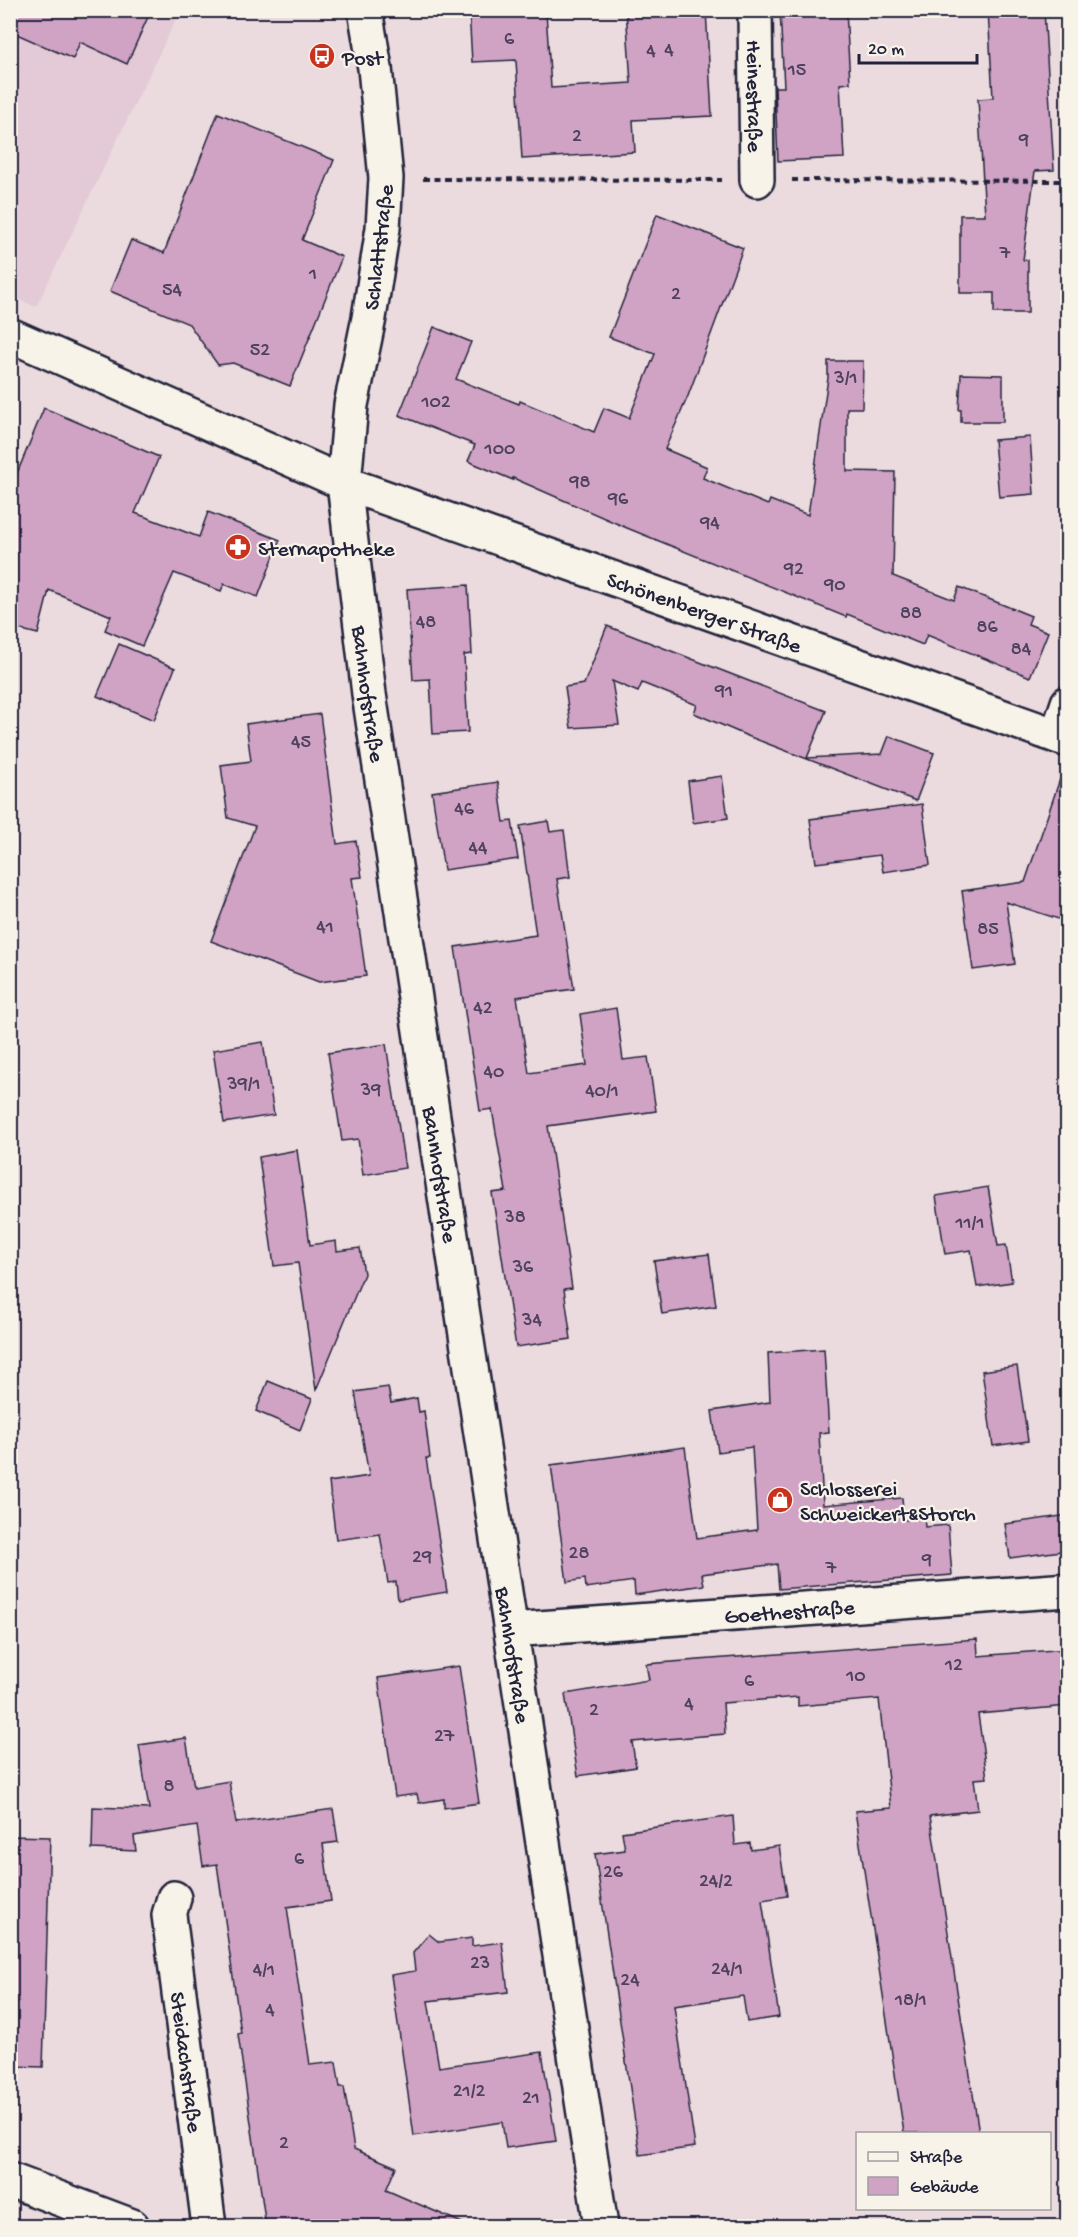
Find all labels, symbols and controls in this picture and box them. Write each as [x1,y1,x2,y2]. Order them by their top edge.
scale bar [859,27,978,65]
house number: 6 [504,29,515,52]
house number: 4 [664,40,674,63]
street label: Heinestraße [738,40,766,153]
text: 20 m [868,40,904,61]
bus stop icon: Post [307,41,337,71]
house number: 4 [646,41,656,64]
place label: Post [341,47,385,73]
house number: 15 [787,60,806,83]
house number: 2 [572,126,582,149]
house number: 9 [1018,130,1029,153]
street label: Schlattstraße [360,183,402,312]
house number: 7 [999,243,1011,266]
house number: 1 [308,264,317,287]
house number: 54 [162,280,183,303]
house number: 2 [671,284,681,307]
house number: 52 [250,340,270,363]
house number: 3/1 [833,368,858,391]
house number: 102 [420,392,451,415]
house number: 100 [484,439,515,462]
house number: 98 [569,472,591,495]
house number: 96 [607,489,629,512]
house number: 94 [699,513,720,536]
pharmacy icon: Sternapotheke [223,532,253,562]
place label: Sternapotheke [258,538,395,564]
house number: 92 [783,559,804,582]
street label: Schönenberger Straße [602,568,805,662]
house number: 90 [823,575,846,598]
house number: 88 [900,603,922,626]
house number: 48 [416,612,436,635]
house number: 86 [976,617,998,640]
street label: Bahnhofstraße [344,623,388,765]
house number: 84 [1011,639,1032,662]
house number: 91 [714,681,733,704]
house number: 45 [291,732,311,755]
house number: 46 [454,799,475,822]
house number: 44 [469,838,488,861]
house number: 41 [316,917,334,940]
house number: 85 [977,919,999,942]
house number: 42 [473,998,493,1021]
house number: 40 [484,1062,504,1085]
house number: 39/1 [226,1074,261,1097]
house number: 39 [360,1080,381,1103]
house number: 40/1 [585,1081,619,1104]
street label: Bahnhofstraße [414,1104,461,1246]
house number: 38 [503,1207,526,1230]
house number: 11/1 [954,1213,985,1236]
house number: 36 [512,1257,534,1280]
house number: 34 [521,1310,542,1333]
place label: Schlosserei Schweickert&Storch [800,1478,976,1529]
shop icon: Schlosserei Schweickert&Storch [765,1485,795,1515]
house number: 28 [569,1543,589,1566]
house number: 29 [412,1547,432,1570]
house number: 9 [921,1550,932,1573]
house number: 7 [825,1558,837,1581]
street label: Bahnhofstraße [487,1584,534,1726]
street label: Goethestraße [723,1596,856,1632]
house number: 12 [944,1655,963,1678]
house number: 10 [845,1666,866,1689]
house number: 6 [744,1671,755,1694]
house number: 4 [684,1694,694,1717]
house number: 2 [589,1700,599,1723]
house number: 27 [434,1726,455,1749]
house number: 8 [164,1776,175,1799]
house number: 6 [294,1849,305,1872]
house number: 26 [603,1862,624,1885]
house number: 24/2 [699,1871,733,1894]
house number: 23 [470,1953,490,1976]
house number: 24/1 [711,1959,743,1982]
house number: 4/1 [253,1960,275,1983]
house number: 24 [620,1970,640,1993]
house number: 18/1 [894,1990,927,2013]
street label: Steidachstraße [162,1991,206,2135]
house number: 4 [265,2000,275,2023]
house number: 21/2 [453,2081,485,2104]
house number: 21 [522,2088,540,2111]
legend [856,2132,1051,2210]
house number: 2 [279,2133,289,2156]
text: Straße [910,2148,963,2169]
text: Gebäude [910,2178,979,2199]

